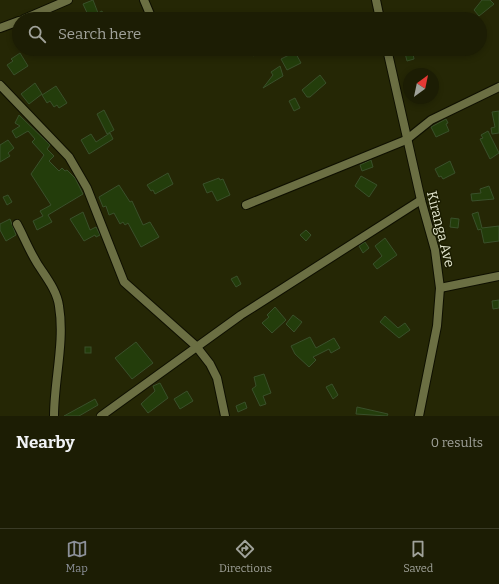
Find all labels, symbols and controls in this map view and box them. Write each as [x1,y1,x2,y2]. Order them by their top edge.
search box [12,12,487,56]
icon: search [26,23,48,45]
text: Search here [58,25,141,43]
north arrow [403,68,439,104]
street label: Kiranga Ave [423,189,458,269]
text: Nearby [16,432,75,453]
text: 0 results [431,435,483,450]
tab: Map [66,538,88,575]
tab: Directions [219,538,272,575]
tab: Saved [403,538,433,575]

